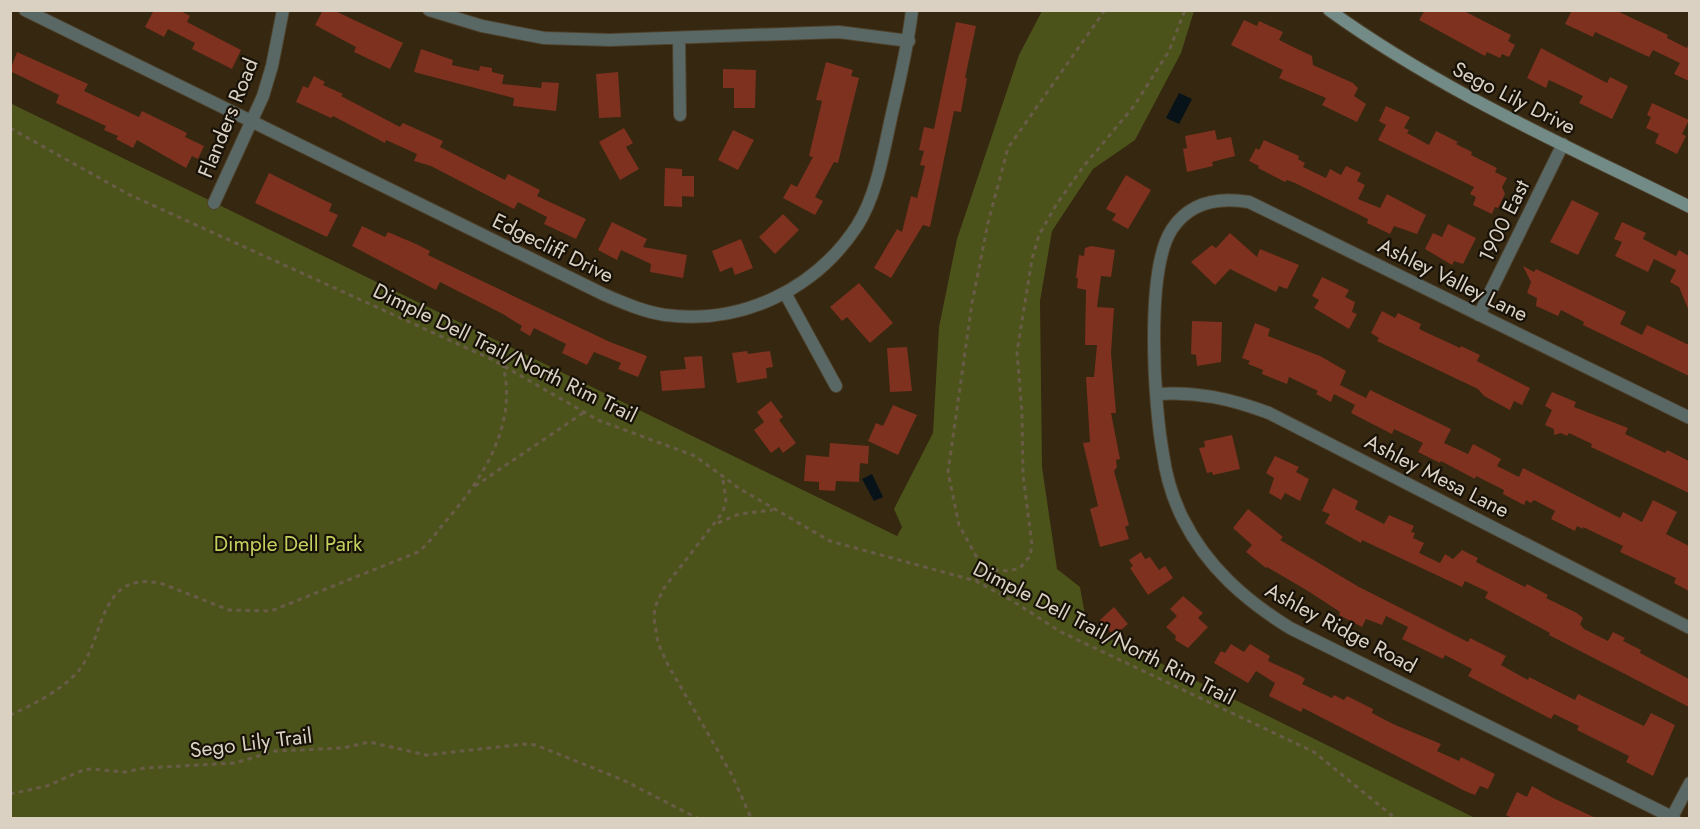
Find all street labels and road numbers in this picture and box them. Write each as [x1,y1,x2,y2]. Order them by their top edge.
street label: Flanders Road [190,54,266,182]
street label: Sego Lily Drive [1447,54,1581,142]
street label: 1900 East [1471,175,1537,267]
street label: Edgecliff Drive [487,206,619,290]
street label: Ashley Valley Lane [1373,231,1533,329]
street label: Dimple Dell Trail/North Rim Trail [368,276,642,430]
street label: Ashley Mesa Lane [1360,427,1514,525]
street label: Dimple Dell Trail/North Rim Trail [968,554,1240,712]
street label: Ashley Ridge Road [1260,575,1422,681]
street label: Sego Lily Trail [188,721,314,765]

